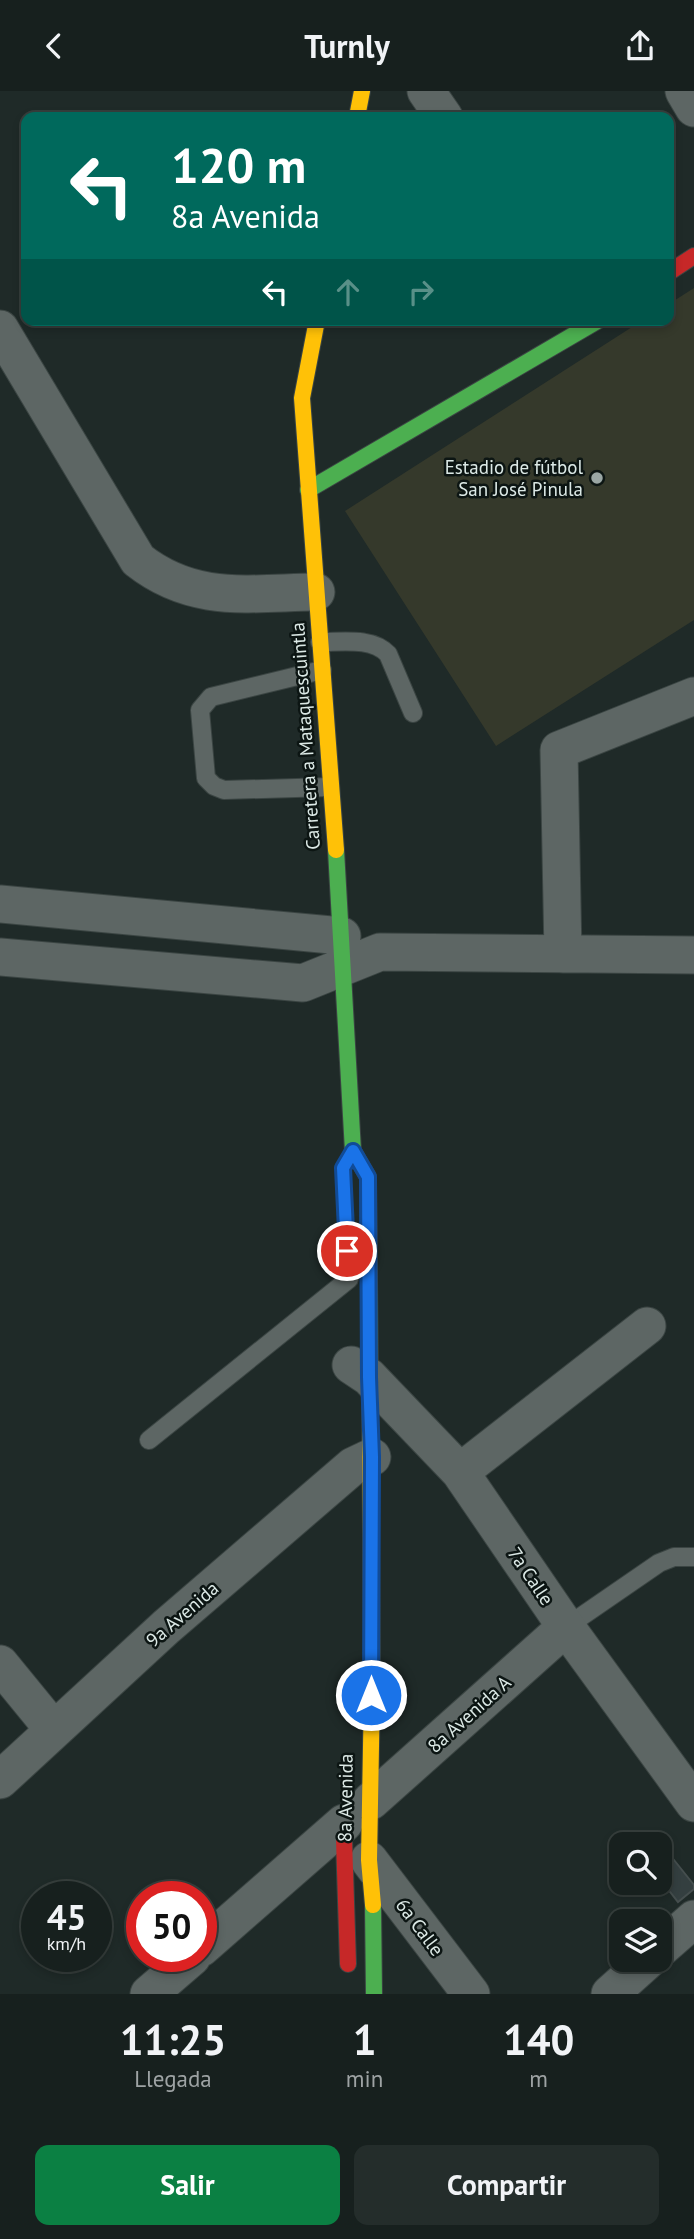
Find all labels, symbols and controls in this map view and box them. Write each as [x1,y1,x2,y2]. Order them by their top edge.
text: Turnly [304,25,390,67]
icon: back [35,27,73,65]
icon: share [621,27,659,65]
text: 120 m [171,133,306,197]
icon: left [56,140,147,231]
text: 8a Avenida [171,195,320,237]
icon: left [256,273,294,311]
icon: ahead [329,273,367,311]
icon: right [402,273,440,311]
place label: Estadio de fútbol San José Pinula [445,455,583,501]
marker: Estadio de fútbol San José Pinula [589,470,605,486]
street label: Carretera a Mataquescuintla [285,621,325,851]
pin [317,1221,377,1281]
icon: arrive [328,1232,366,1270]
street label: 7a Calle [503,1542,559,1610]
street label: 9a Avenida [141,1576,223,1652]
position arrow [334,1658,408,1732]
street label: 8a Avenida A [422,1670,516,1758]
street label: 8a Avenida [332,1754,358,1842]
map controls [609,1832,672,1972]
button: search [609,1832,672,1895]
speed limit sign: 50 [126,1881,217,1972]
text: 45 [47,1894,86,1940]
street label: 6a Calle [391,1894,449,1960]
button: layers [609,1909,672,1972]
text: km/h [47,1932,86,1955]
text: 11:25 [120,2012,226,2067]
text: 1 [353,2012,376,2067]
text: 140 [503,2012,574,2067]
text: Llegada [134,2064,212,2093]
text: min [346,2064,383,2093]
text: m [529,2064,548,2093]
button: Salir [35,2145,340,2225]
button: Compartir [354,2145,659,2225]

